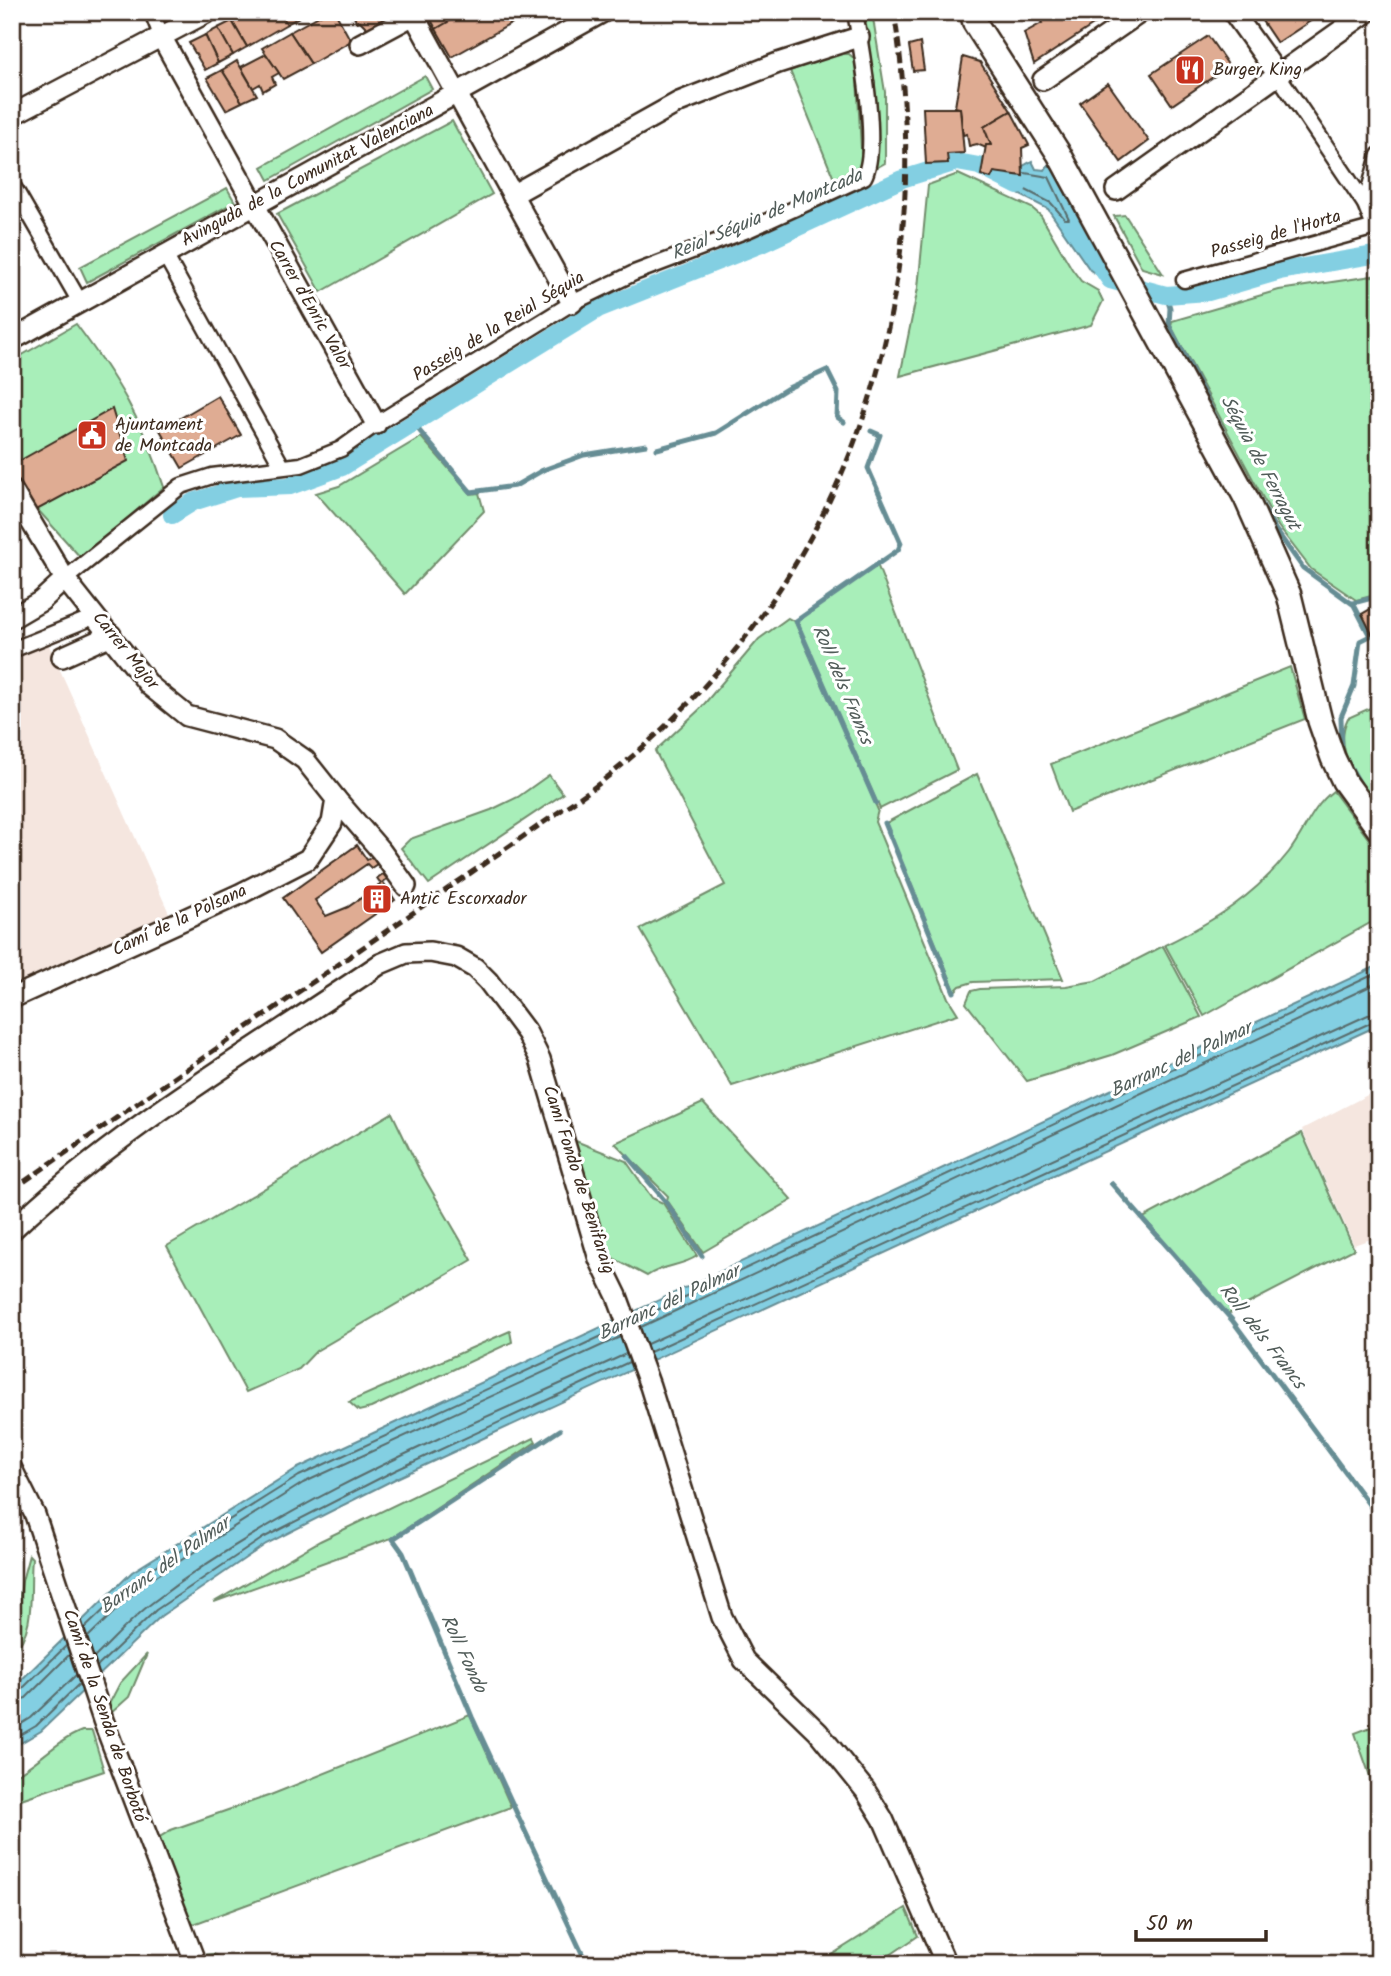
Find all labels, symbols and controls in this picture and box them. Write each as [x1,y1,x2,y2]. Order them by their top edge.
restaurant icon: Burger King [1173,53,1207,87]
place label: Burger King [1213,56,1302,85]
street label: Avinguda de la Comunitat Valenciana [176,97,440,255]
water label: Reial Séquia de Montcada [667,161,868,269]
street label: Passeig de l'Horta [1207,203,1345,267]
street label: Carrer d'Enric Valor [260,234,359,376]
street label: Passeig de la Reial Séquia [407,264,591,390]
water label: Séquia de Ferragut [1212,390,1309,538]
place label: Ajuntament de Montcada [115,411,212,461]
public building icon: Ajuntament de Montcada [75,418,109,452]
street label: Carrer Major [84,605,166,697]
water label: Roll dels Francs [803,621,881,751]
street label: Camí de la Polsana [108,877,252,965]
building icon: Antic Escorxador [360,882,394,916]
place label: Antic Escorxador [400,885,528,914]
water label: Barranc del Palmar [1105,1012,1260,1106]
street label: Camí Fondo de Benifaraig [534,1082,622,1278]
water label: Barranc del Palmar [593,1255,748,1349]
water label: Roll dels Francs [1211,1278,1314,1398]
water label: Barranc del Palmar [94,1508,239,1622]
street label: Camí de la Senda de Borbotó [54,1605,154,1827]
water label: Roll Fondo [432,1610,495,1699]
scale bar [1136,1899,1265,1943]
text: 50 m [1146,1908,1193,1941]

